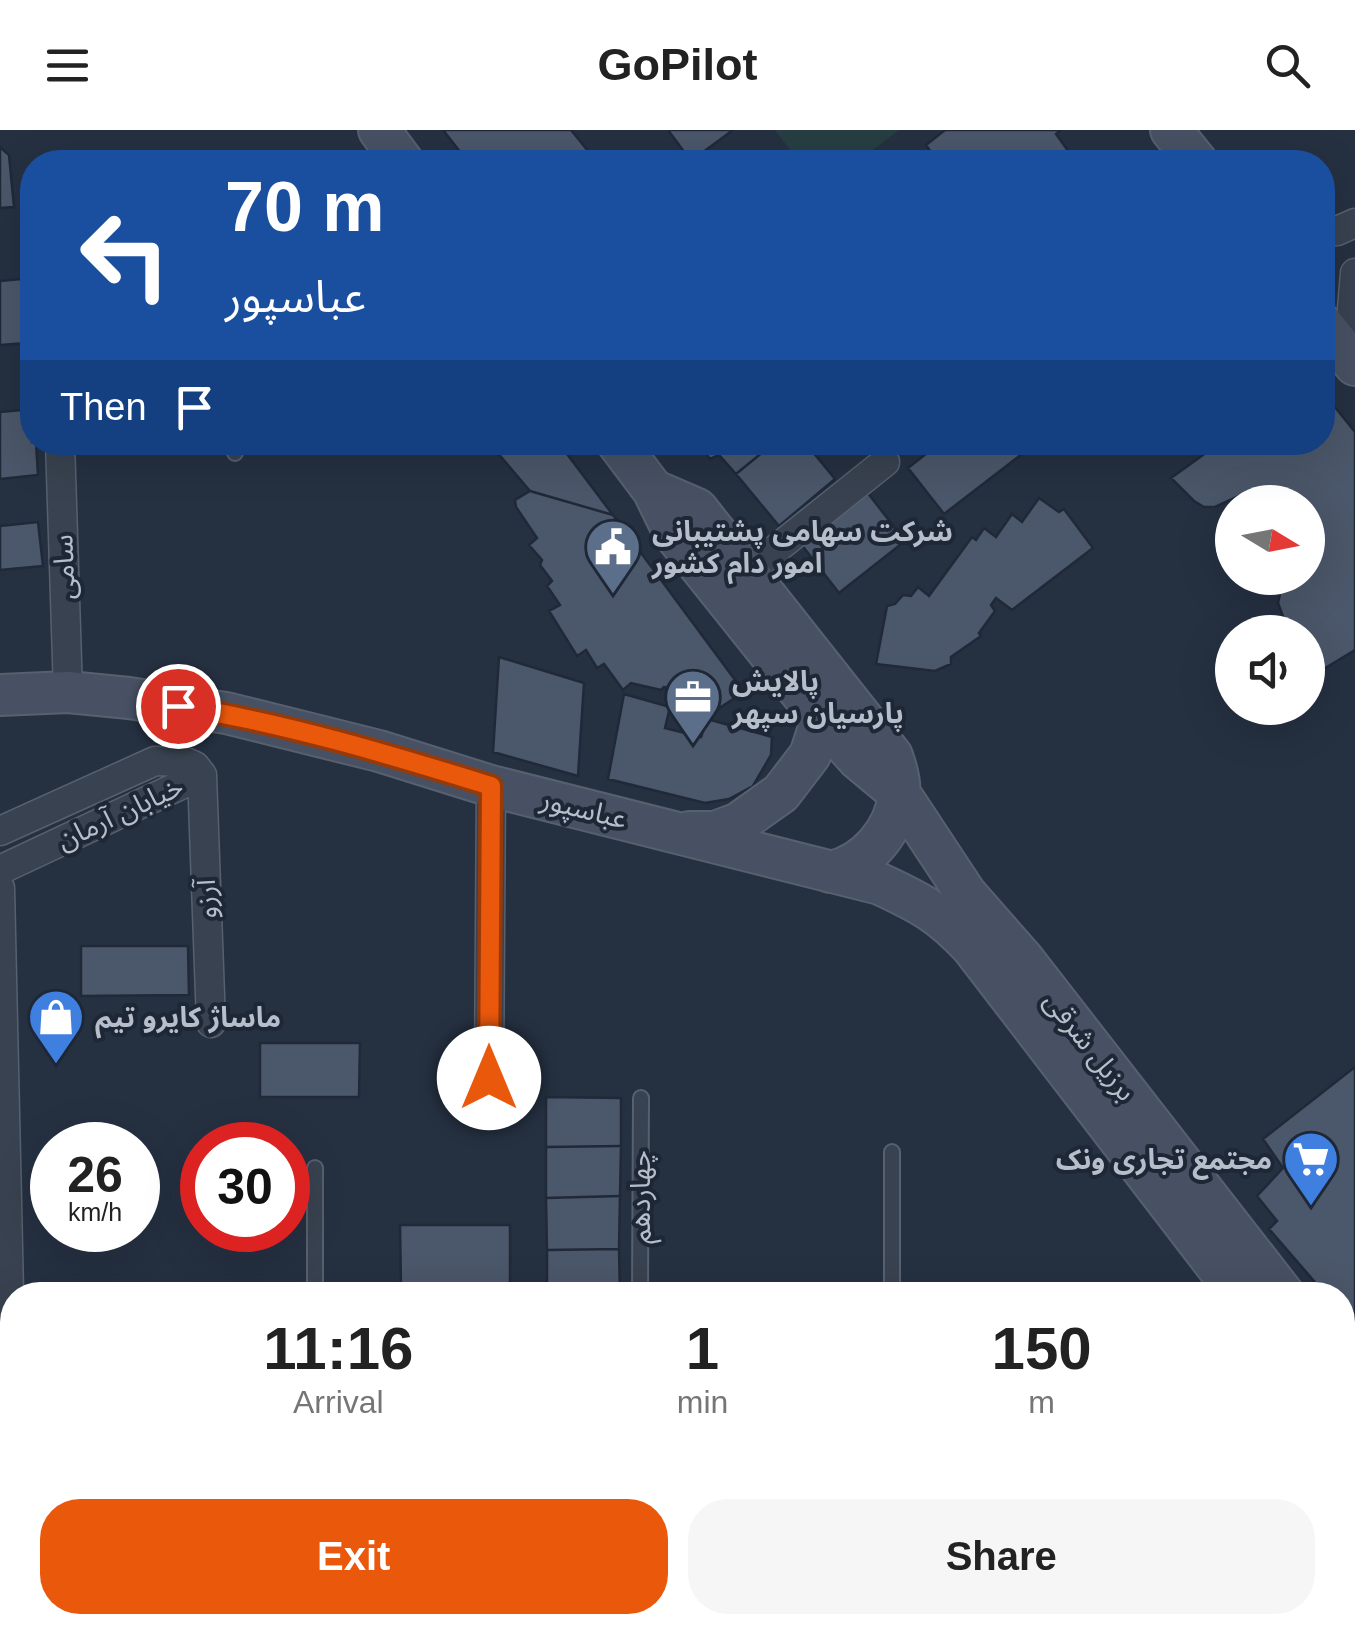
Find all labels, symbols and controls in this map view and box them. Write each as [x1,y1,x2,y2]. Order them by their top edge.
icon: menu [40,38,95,93]
icon: search [1260,38,1315,93]
text: GoPilot [598,39,757,90]
text: 70 m [225,168,385,246]
icon: left [60,190,190,320]
text: عباسپور [225,271,366,322]
icon: arrive [167,380,222,435]
text: Then [60,386,147,428]
north arrow [1215,485,1325,595]
map controls [1215,485,1325,725]
place label: شركت سهامى پشتيبانى امور دام كشور [651,516,953,585]
public building icon: شركت سهامى پشتيبانى امور دام كشور [583,517,643,596]
street label: سامی [47,534,82,600]
button: sound [1215,615,1325,725]
pin [136,664,221,749]
place label: پالایش پارسیان سپهر [731,666,904,731]
office icon: پالایش پارسیان سپهر [663,667,723,746]
icon: arrive [151,679,206,734]
street label: خیابان آرمان [52,770,188,857]
street label: عباسپور [536,783,630,837]
street label: آرزو [190,877,223,919]
street label: برزیل شرقی [1037,985,1142,1107]
shop icon: ماساژ کایرو تیم [26,987,86,1066]
place label: ماساژ کایرو تیم [95,1002,281,1039]
position arrow [437,1026,541,1130]
speed limit sign: 30 [180,1122,310,1252]
supermarket icon: مجتمع تجاری ونک [1281,1129,1341,1208]
place label: مجتمع تجاری ونک [1056,1144,1272,1180]
text: 26 [67,1147,123,1203]
street label: چهاردهم [625,1150,662,1244]
text: km/h [68,1198,122,1226]
text: 11:16 [263,1315,413,1382]
text: 1 [686,1315,719,1382]
text: 150 [992,1315,1092,1382]
text: Arrival [293,1384,384,1420]
text: min [677,1384,728,1420]
text: m [1028,1384,1055,1420]
button: Exit [40,1499,668,1614]
button: Share [688,1499,1315,1614]

